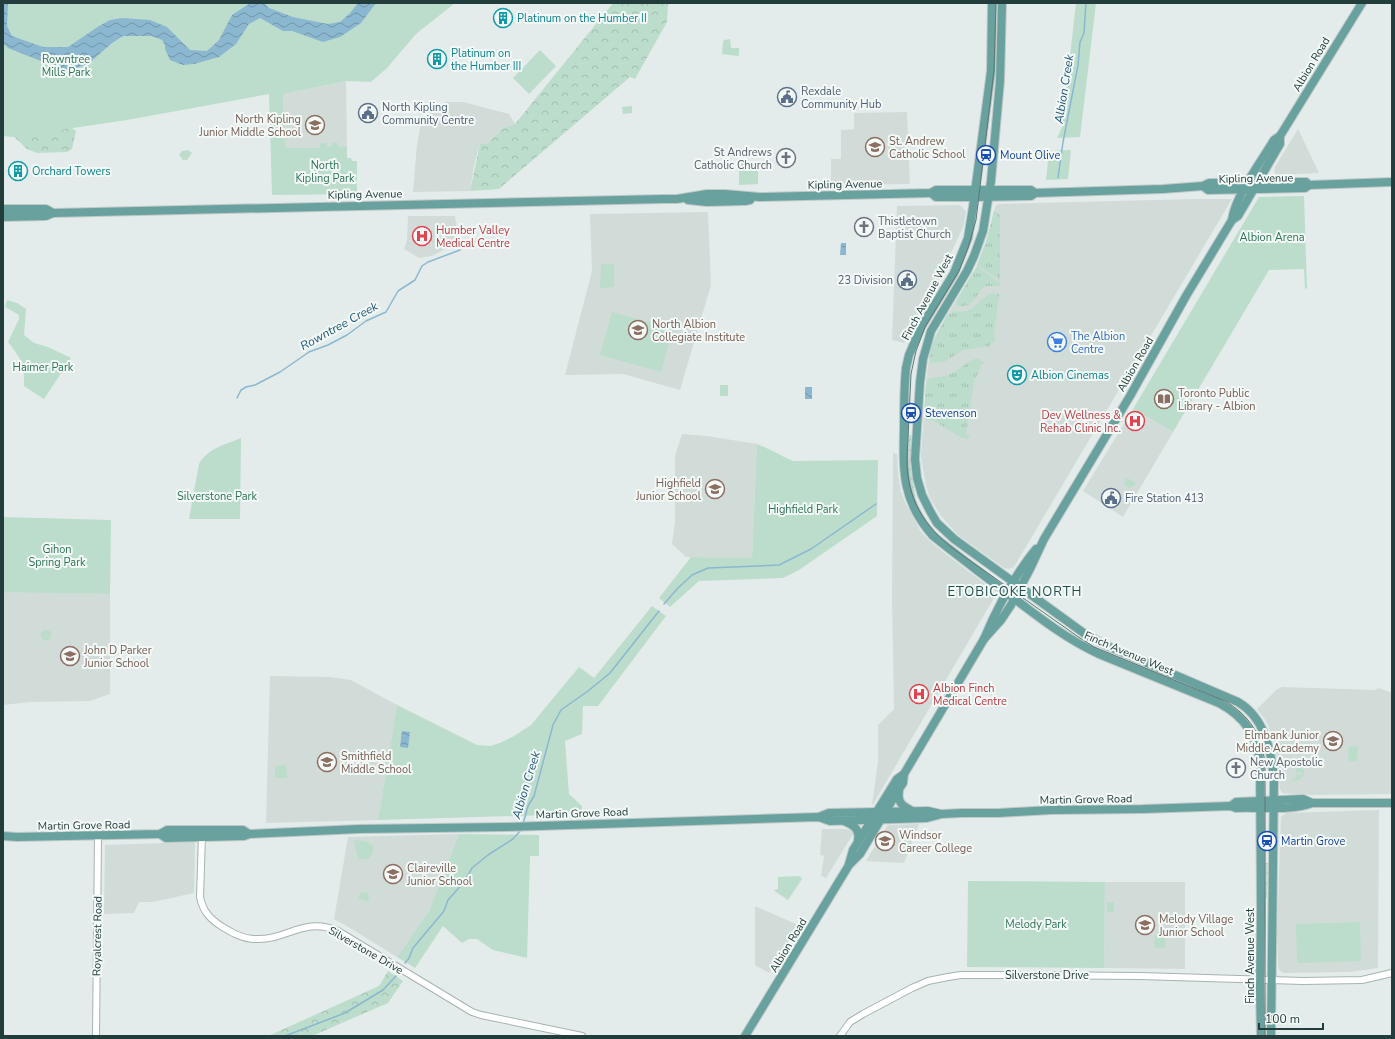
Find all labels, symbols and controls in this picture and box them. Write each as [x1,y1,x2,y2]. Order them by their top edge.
building icon: Platinum on the Humber II [492,7,514,29]
place label: Platinum on the Humber II [517,11,647,26]
street label: Albion Road [1289,34,1334,94]
place label: Platinum on the Humber III [451,46,521,74]
building icon: Platinum on the Humber III [426,48,448,70]
park label: Rowntree Mills Park [42,52,91,80]
water label: Albion Creek [1050,52,1078,126]
place label: Rexdale Community Hub [801,84,881,112]
public building icon: Rexdale Community Hub [776,86,798,108]
place label: North Kipling Community Centre [382,100,474,128]
public building icon: North Kipling Community Centre [357,102,379,124]
place label: North Kipling Junior Middle School [198,112,302,140]
school or university icon: North Kipling Junior Middle School [304,114,326,136]
place label: St. Andrew Catholic School [889,134,966,162]
school or university icon: St. Andrew Catholic School [864,136,886,158]
station icon: Mount Olive [975,144,997,166]
place label: St Andrews Catholic Church [694,145,772,173]
church icon: St Andrews Catholic Church [775,147,797,169]
place label: Mount Olive [1000,148,1060,163]
park label: North Kipling Park [295,158,355,186]
building icon: Orchard Towers [7,160,29,182]
place label: Orchard Towers [32,164,111,179]
street label: Kipling Avenue [1219,170,1294,187]
street label: Kipling Avenue [808,176,883,193]
street label: Kipling Avenue [328,186,403,203]
place label: Thistletown Baptist Church [878,214,951,242]
church icon: Thistletown Baptist Church [853,216,875,238]
place label: Humber Valley Medical Centre [436,223,510,251]
hospital icon: Humber Valley Medical Centre [411,225,433,247]
park label: Albion Arena [1239,230,1305,245]
street label: Finch Avenue West [898,251,957,343]
public building icon: 23 Division [896,269,918,291]
place label: 23 Division [838,273,893,288]
water label: Rowntree Creek [297,297,382,354]
place label: North Albion Collegiate Institute [652,317,745,345]
school or university icon: North Albion Collegiate Institute [627,319,649,341]
place label: The Albion Centre [1071,329,1125,357]
supermarket icon: The Albion Centre [1046,331,1068,353]
street label: Albion Road [1114,334,1157,394]
park label: Haimer Park [13,360,74,375]
theatre icon: Albion Cinemas [1006,364,1028,386]
place label: Albion Cinemas [1031,368,1109,383]
place label: Toronto Public Library - Albion [1178,386,1256,414]
library icon: Toronto Public Library - Albion [1153,388,1175,410]
station icon: Stevenson [900,402,922,424]
place label: Stevenson [925,406,977,421]
place label: Dev Wellness & Rehab Clinic Inc. [1040,408,1121,436]
hospital icon: Dev Wellness & Rehab Clinic Inc. [1124,410,1146,432]
place label: Highfield Junior School [635,476,702,504]
school or university icon: Highfield Junior School [704,478,726,500]
public building icon: Fire Station 413 [1100,487,1122,509]
park label: Silverstone Park [177,489,257,504]
place label: Fire Station 413 [1125,491,1204,506]
park label: Highfield Park [768,502,839,517]
park label: Gihon Spring Park [28,542,86,570]
district label: ETOBICOKE NORTH [948,583,1083,601]
street label: Finch Avenue West [1082,628,1176,679]
place label: John D Parker Junior School [83,643,152,671]
school or university icon: John D Parker Junior School [59,645,81,667]
place label: Albion Finch Medical Centre [933,681,1007,709]
hospital icon: Albion Finch Medical Centre [908,683,930,705]
place label: Elmbank Junior Middle Academy [1236,728,1319,756]
school or university icon: Elmbank Junior Middle Academy [1322,730,1344,752]
water label: Albion Creek [508,748,544,822]
place label: Smithfield Middle School [341,749,412,777]
school or university icon: Smithfield Middle School [316,751,338,773]
place label: New Apostolic Church [1250,755,1323,783]
church icon: New Apostolic Church [1225,757,1247,779]
street label: Martin Grove Road [1040,791,1132,808]
street label: Martin Grove Road [535,804,629,823]
street label: Martin Grove Road [38,817,130,834]
place label: Windsor Career College [899,828,972,856]
school or university icon: Windsor Career College [874,830,896,852]
station icon: Martin Grove [1256,830,1278,852]
place label: Martin Grove [1281,834,1345,849]
place label: Claireville Junior School [406,861,473,889]
school or university icon: Claireville Junior School [382,863,404,885]
street label: Royalcrest Road [89,896,106,976]
street label: Finch Avenue West [1243,908,1258,1004]
place label: Melody Village Junior School [1158,912,1233,940]
school or university icon: Melody Village Junior School [1134,914,1156,936]
street label: Albion Road [766,915,811,975]
park label: Melody Park [1005,917,1067,932]
street label: Silverstone Drive [326,923,406,978]
street label: Silverstone Drive [1005,968,1089,983]
scale bar [1259,1005,1323,1031]
text: 100 m [1265,1011,1300,1027]

